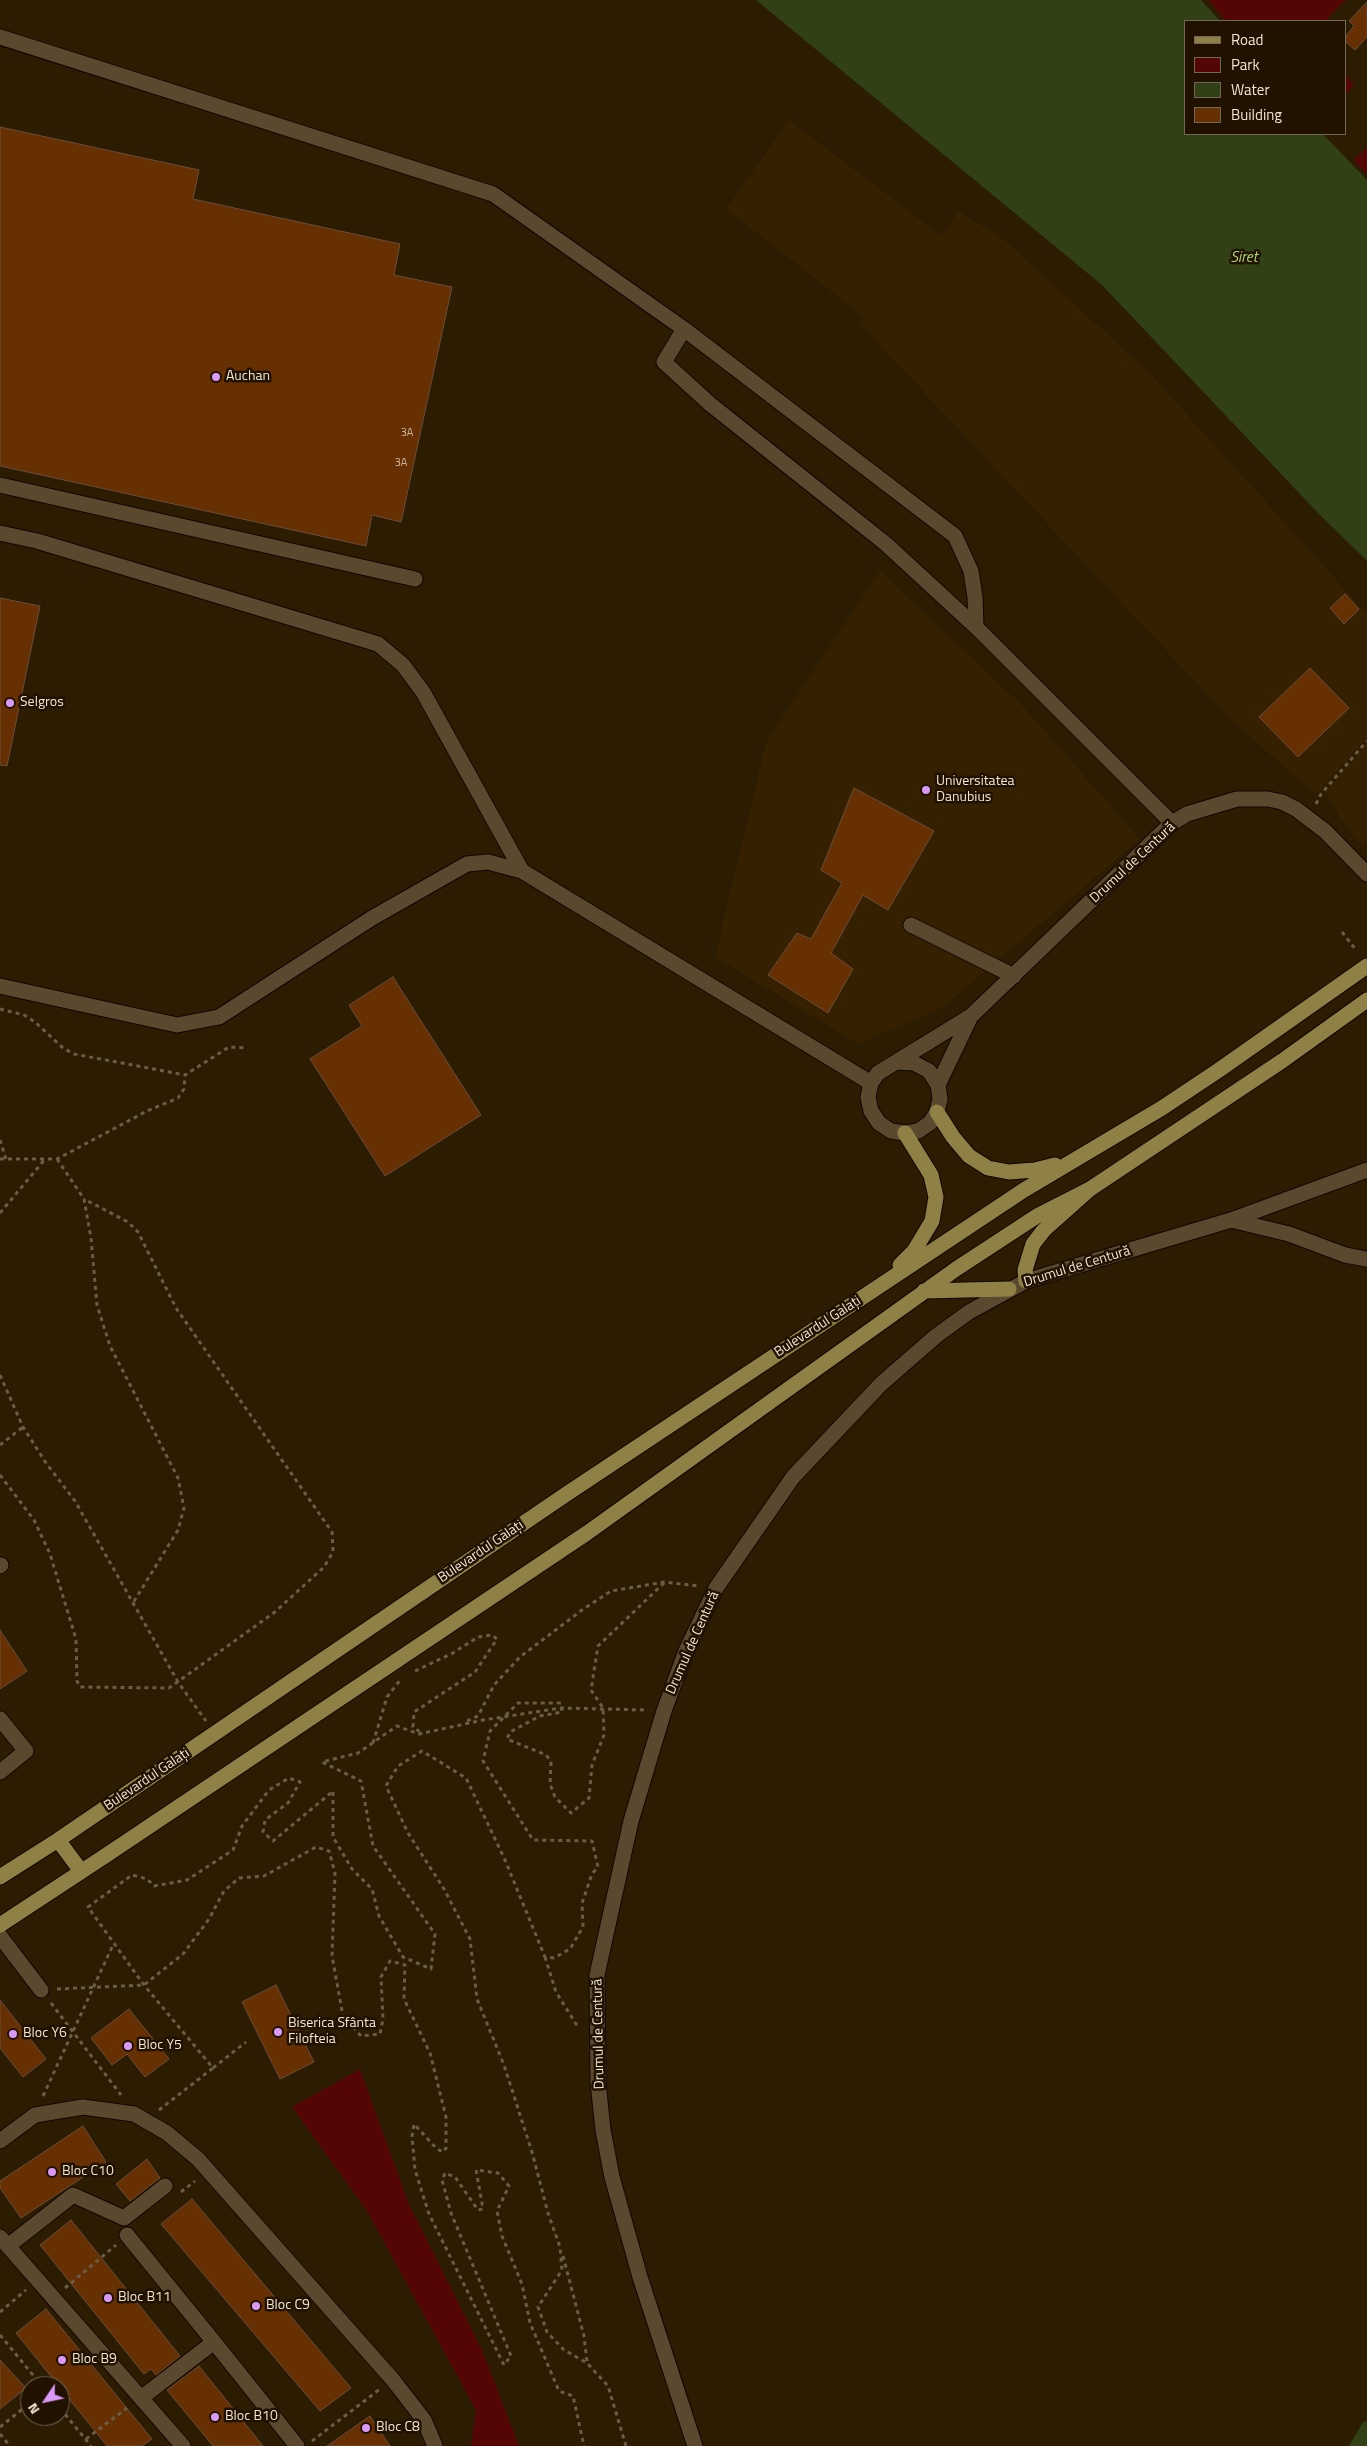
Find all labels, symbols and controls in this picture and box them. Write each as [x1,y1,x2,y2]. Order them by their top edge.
legend [1184,20,1347,135]
text: Road [1231,28,1263,51]
text: Park [1231,53,1260,76]
text: Water [1231,78,1270,101]
text: Building [1231,103,1282,126]
water label: Siret [1231,249,1257,267]
place label: Auchan [226,369,270,385]
marker: Auchan [210,371,222,383]
house number: 3A [401,426,413,440]
house number: 3A [395,456,407,470]
place label: Selgros [20,695,64,711]
marker: Selgros [4,697,16,709]
place label: Universitatea Danubius [936,774,1015,806]
marker: Universitatea Danubius [920,784,932,796]
street label: Drumul de Centură [1087,819,1179,907]
street label: Drumul de Centură [1022,1243,1132,1291]
street label: Bulevardul Galați [772,1293,864,1361]
street label: Bulevardul Galați [435,1517,527,1587]
street label: Drumul de Centură [663,1589,723,1697]
street label: Bulevardul Galați [101,1745,193,1815]
street label: Drumul de Centură [590,1979,608,2089]
place label: Biserica Sfânta Filofteia [288,2016,376,2048]
place label: Bloc Y6 [23,2026,67,2042]
marker: Biserica Sfânta Filofteia [272,2026,284,2038]
marker: Bloc Y6 [7,2028,19,2040]
place label: Bloc Y5 [138,2038,182,2054]
marker: Bloc Y5 [122,2040,134,2052]
place label: Bloc C10 [62,2164,114,2180]
marker: Bloc C10 [46,2166,58,2178]
place label: Bloc B11 [118,2290,171,2306]
marker: Bloc B11 [102,2292,114,2304]
place label: Bloc C9 [266,2298,310,2314]
marker: Bloc C9 [250,2300,262,2312]
place label: Bloc B9 [72,2352,117,2368]
marker: Bloc B9 [56,2354,68,2366]
north arrow [20,2376,70,2426]
text: N [22,2399,44,2419]
place label: Bloc B10 [225,2409,278,2425]
marker: Bloc B10 [209,2411,221,2423]
place label: Bloc C8 [376,2420,420,2436]
marker: Bloc C8 [360,2422,372,2434]

